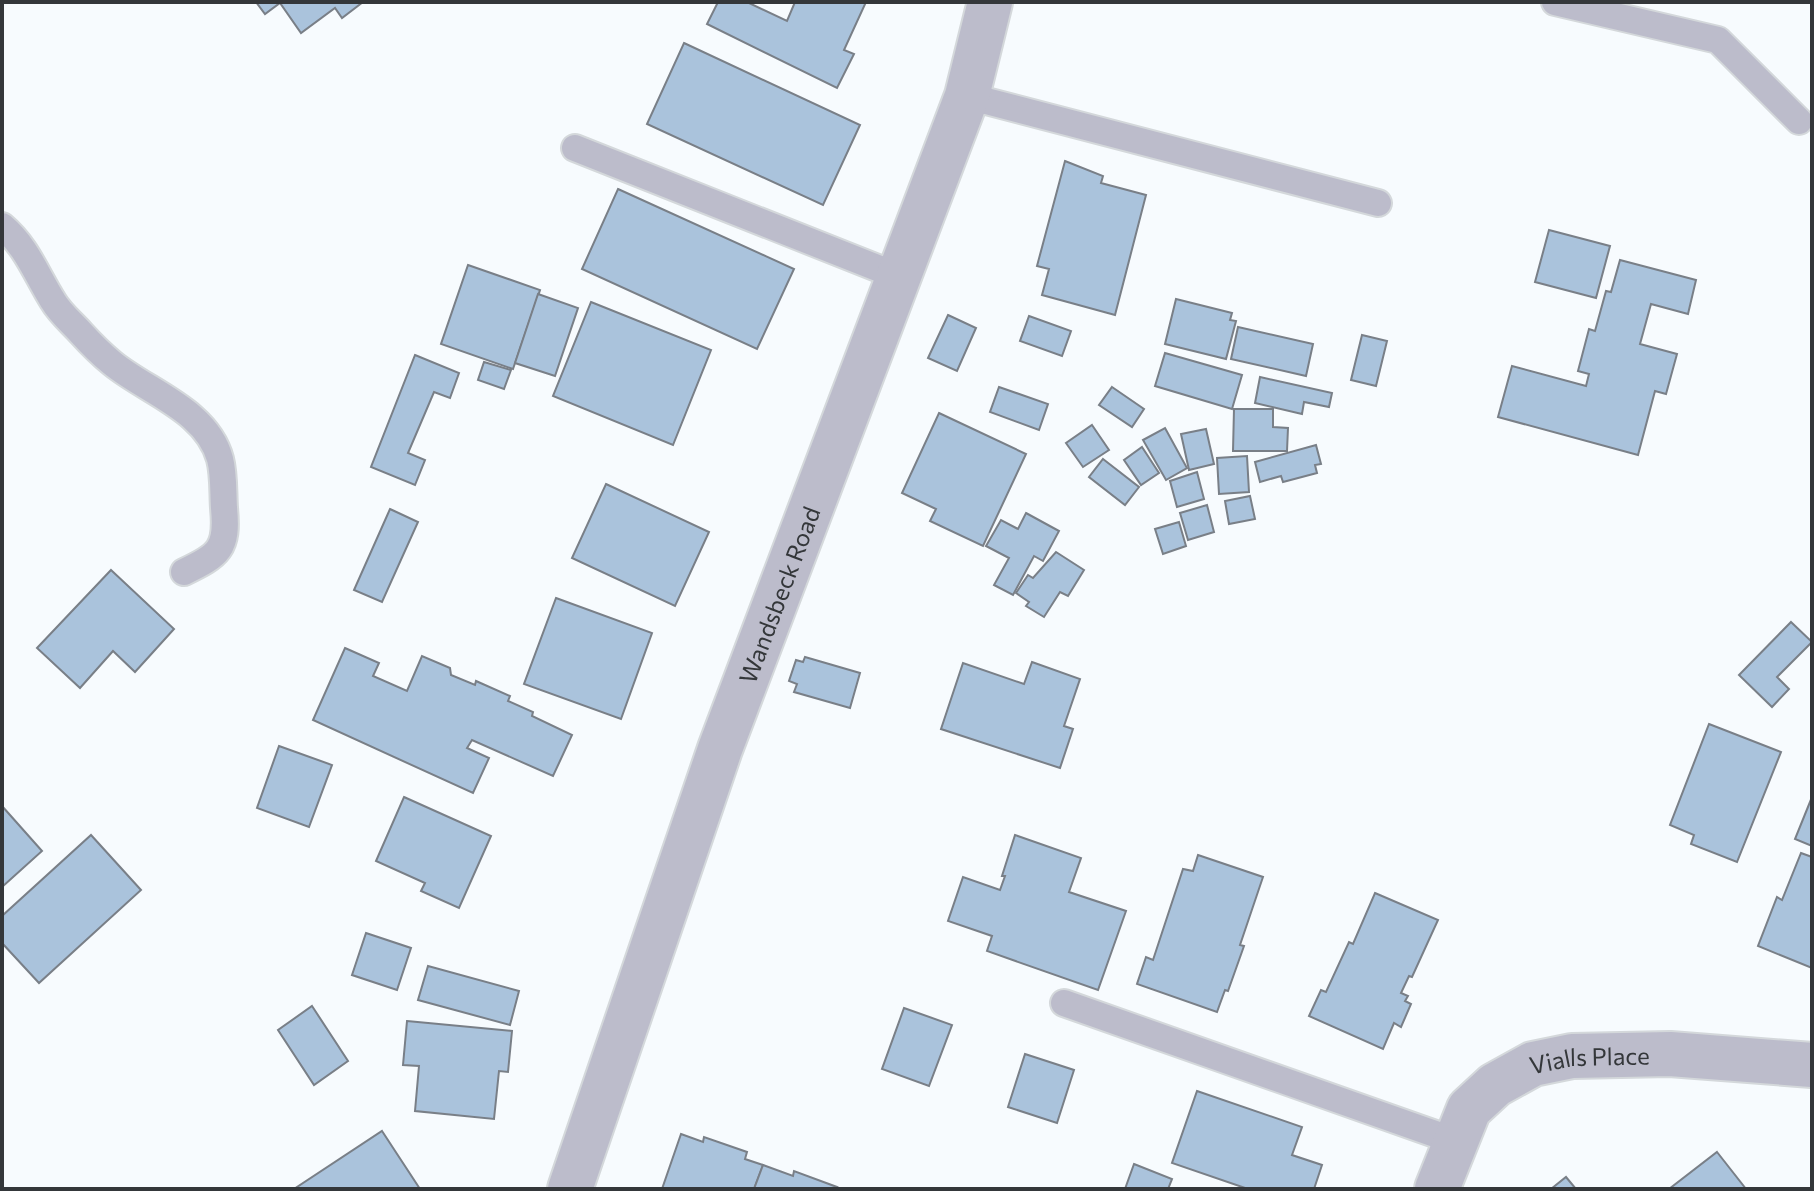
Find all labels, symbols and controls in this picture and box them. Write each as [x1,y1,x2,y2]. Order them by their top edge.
street label: Wandsbeck Road [732,502,825,687]
street label: Vialls Place [1527,1040,1650,1079]

